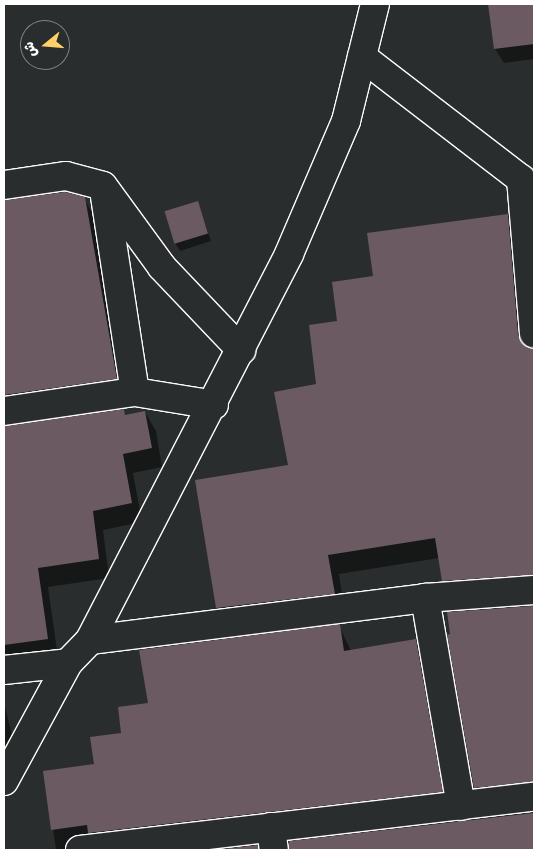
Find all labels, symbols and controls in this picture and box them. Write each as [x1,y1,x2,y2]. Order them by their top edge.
north arrow [20,20,70,70]
text: ش [20,39,43,59]

